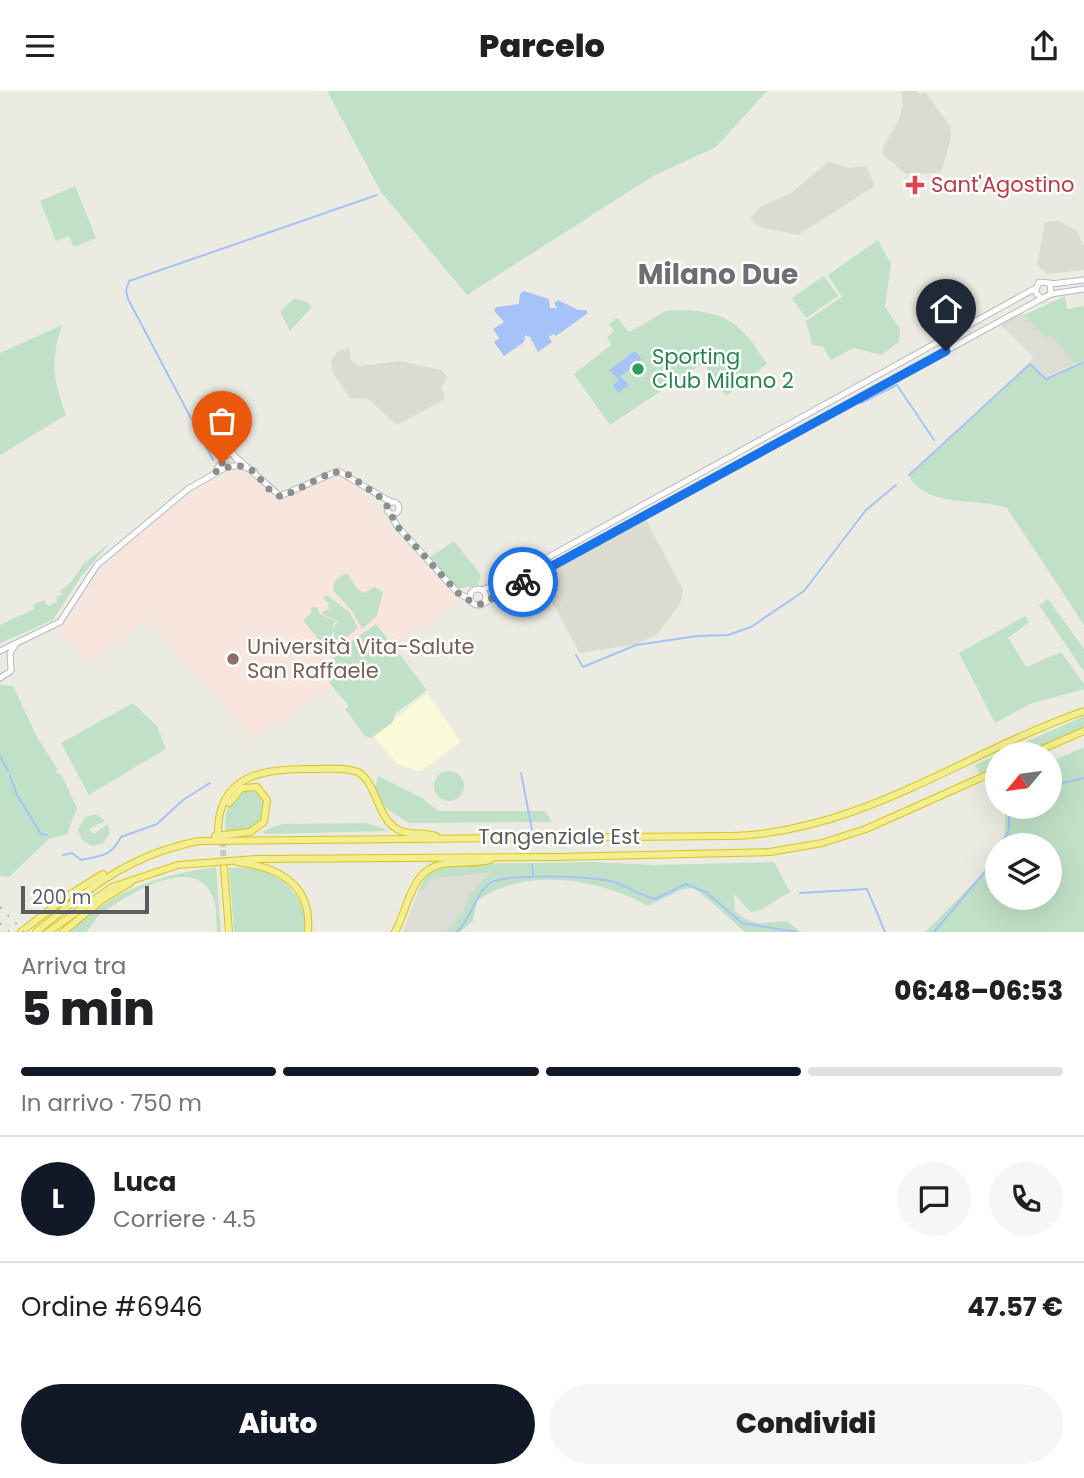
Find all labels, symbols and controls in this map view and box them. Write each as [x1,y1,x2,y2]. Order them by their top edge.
text: Parcelo [479,23,605,68]
icon: menu [21,27,59,65]
icon: share [1025,27,1063,65]
place label: Sant'Agostino [931,170,1074,199]
marker: Sant'Agostino [905,175,925,195]
district label: Milano Due [638,255,798,294]
pin [916,279,976,351]
icon: home [927,290,965,328]
place label: Sporting Club Milano 2 [652,342,794,395]
marker: Sporting Club Milano 2 [630,361,646,377]
pin [192,391,252,463]
icon: bag [203,402,241,440]
courier [488,547,558,617]
icon: bike [504,563,542,601]
place label: Università Vita-Salute San Raffaele [247,632,475,685]
marker: Università Vita-Salute San Raffaele [225,651,241,667]
north arrow [985,742,1062,819]
map controls [985,742,1062,910]
street label: Tangenziale Est [478,822,640,851]
button: layers [985,833,1062,910]
scale bar [21,883,149,915]
text: 200 m [32,884,91,911]
text: Arriva tra [21,950,126,982]
text: 06:48–06:53 [894,973,1063,1009]
text: 5 min [21,977,155,1041]
text: In arrivo · 750 m [21,1087,202,1119]
button: chat [897,1162,971,1236]
button: phone [989,1162,1063,1236]
text: Luca [113,1164,176,1200]
text: L [52,1181,64,1217]
text: Corriere · 4.5 [113,1203,256,1235]
text: Ordine #6946 [21,1289,202,1325]
text: 47.57 € [967,1289,1063,1325]
button: Aiuto [21,1384,535,1464]
button: Condividi [549,1384,1063,1464]

